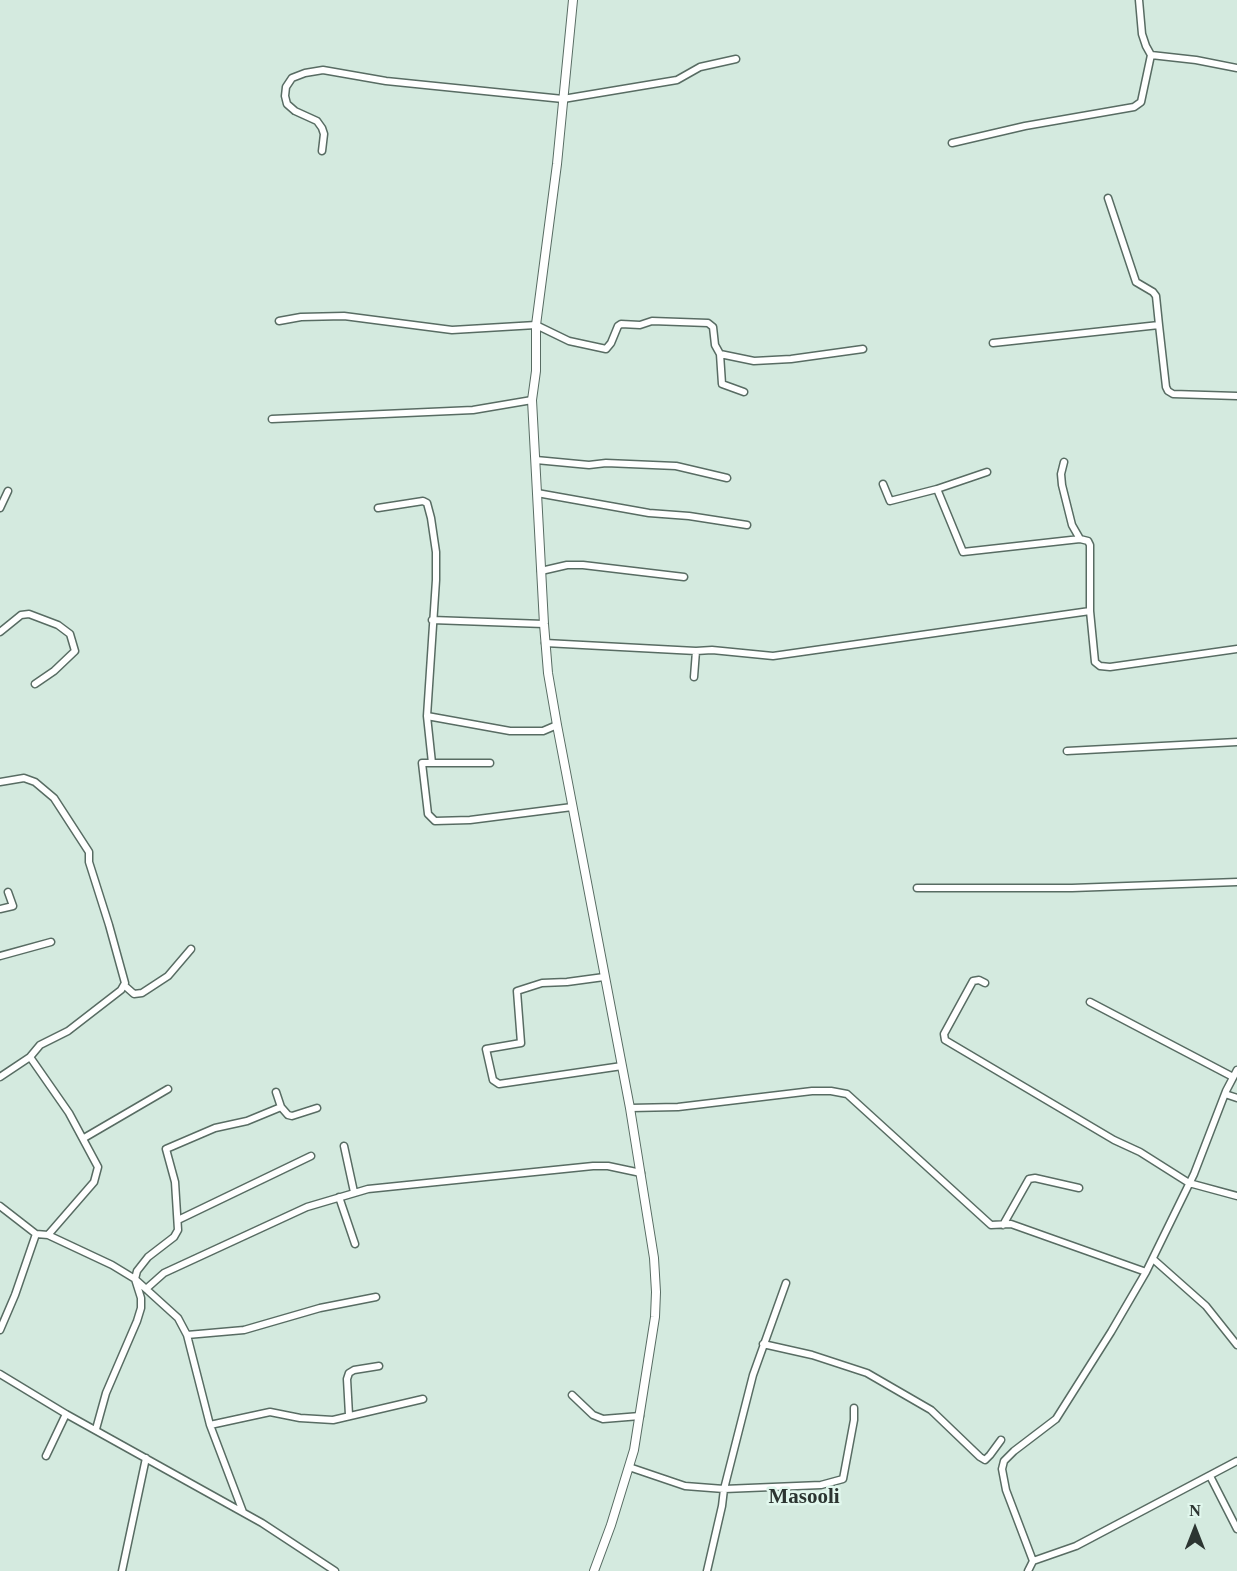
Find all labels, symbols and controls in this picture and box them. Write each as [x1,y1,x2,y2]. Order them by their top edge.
district label: Masooli [768,1485,840,1511]
north arrow [1165,1499,1225,1559]
text: N [1189,1502,1201,1519]

